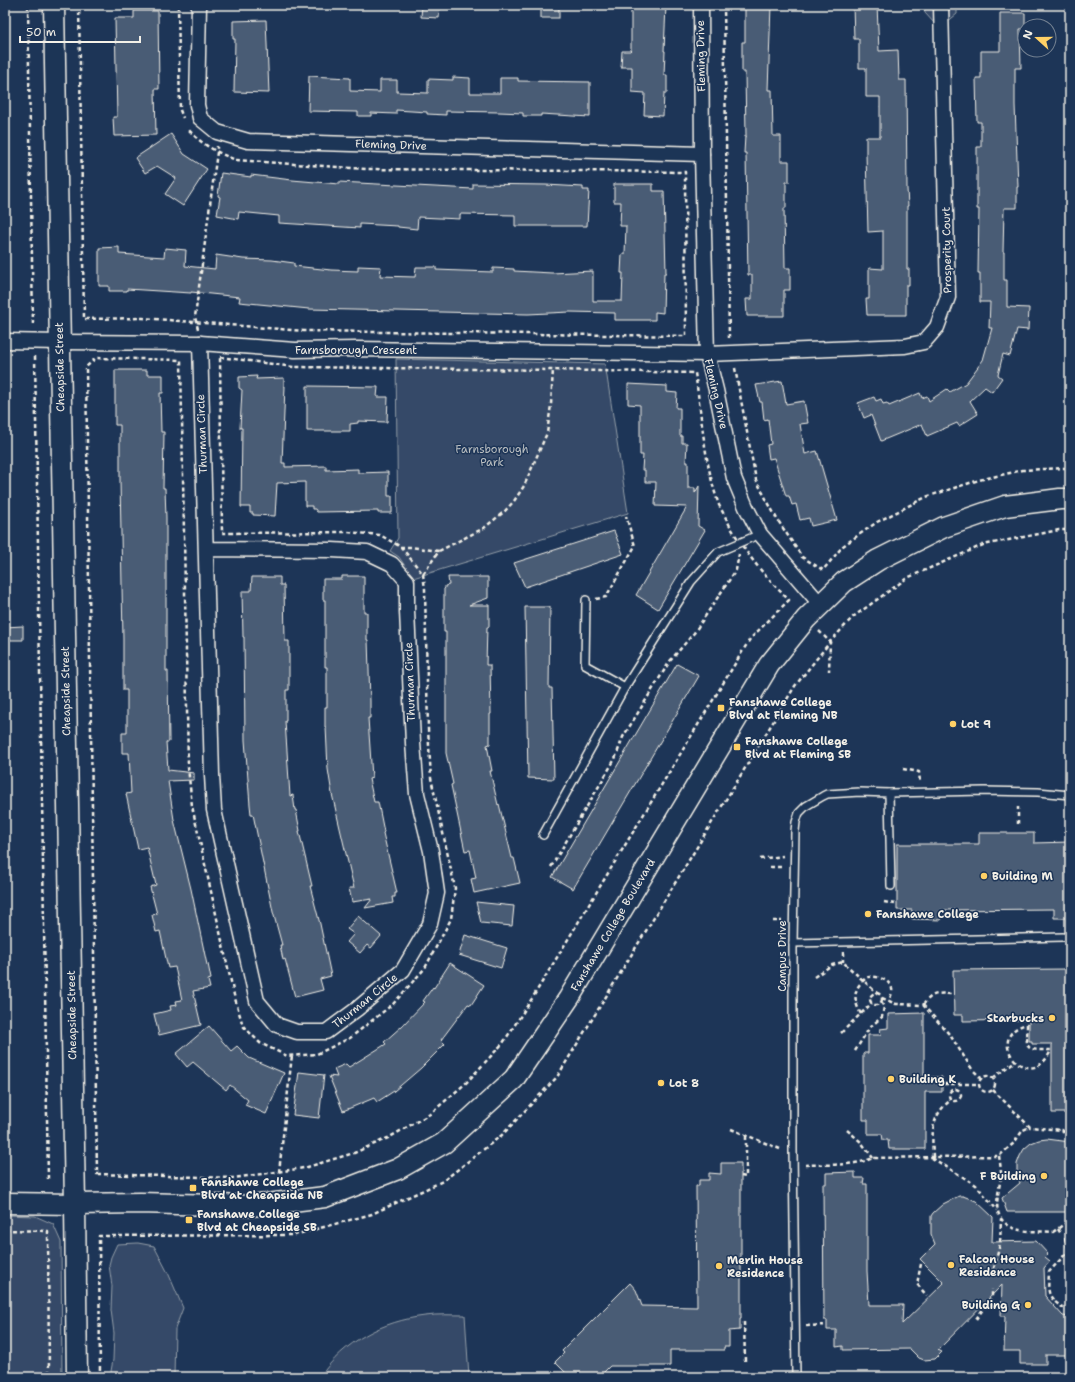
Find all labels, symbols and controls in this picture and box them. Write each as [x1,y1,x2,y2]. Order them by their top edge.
scale bar [20,18,140,44]
north arrow [1017,18,1057,58]
street label: Fleming Drive [693,20,709,92]
text: 50 m [26,24,56,40]
text: N [1020,28,1037,41]
street label: Fleming Drive [355,136,427,154]
street label: Prosperity Court [939,206,955,293]
street label: Cheapside Street [52,322,68,412]
street label: Farnsborough Crescent [295,343,417,358]
street label: Fleming Drive [701,357,731,431]
street label: Thurman Circle [193,394,211,474]
park label: Farnsborough Park [455,442,529,470]
street label: Thurman Circle [401,642,419,722]
street label: Cheapside Street [58,646,74,736]
place label: Fanshawe College Blvd at Fleming NB [729,695,838,723]
marker: Fanshawe College Blvd at Fleming NB [716,703,726,713]
place label: Lot 9 [961,717,991,732]
marker: Lot 9 [948,719,958,729]
place label: Fanshawe College Blvd at Fleming SB [745,734,851,762]
marker: Fanshawe College Blvd at Fleming SB [732,742,742,752]
street label: Fanshawe College Boulevard [567,856,659,994]
place label: Building M [992,869,1054,884]
marker: Building M [979,871,989,881]
place label: Fanshawe College [876,907,979,922]
marker: Fanshawe College [863,909,873,919]
street label: Campus Drive [775,920,790,992]
street label: Cheapside Street [64,970,80,1060]
street label: Thurman Circle [329,970,401,1032]
place label: Starbucks [987,1011,1044,1026]
marker: Starbucks [1047,1013,1057,1023]
place label: Building K [899,1072,957,1087]
marker: Building K [886,1074,896,1084]
place label: Lot 8 [669,1076,699,1091]
marker: Lot 8 [656,1078,666,1088]
place label: F Building [980,1169,1036,1184]
marker: F Building [1039,1171,1049,1181]
place label: Fanshawe College Blvd at Cheapside NB [201,1175,323,1203]
marker: Fanshawe College Blvd at Cheapside NB [188,1183,198,1193]
place label: Fanshawe College Blvd at Cheapside SB [197,1207,317,1235]
marker: Fanshawe College Blvd at Cheapside SB [184,1215,194,1225]
place label: Falcon House Residence [959,1252,1035,1280]
place label: Merlin House Residence [727,1253,803,1281]
marker: Falcon House Residence [946,1260,956,1270]
marker: Merlin House Residence [714,1261,724,1271]
place label: Building G [962,1298,1020,1313]
marker: Building G [1023,1300,1033,1310]

